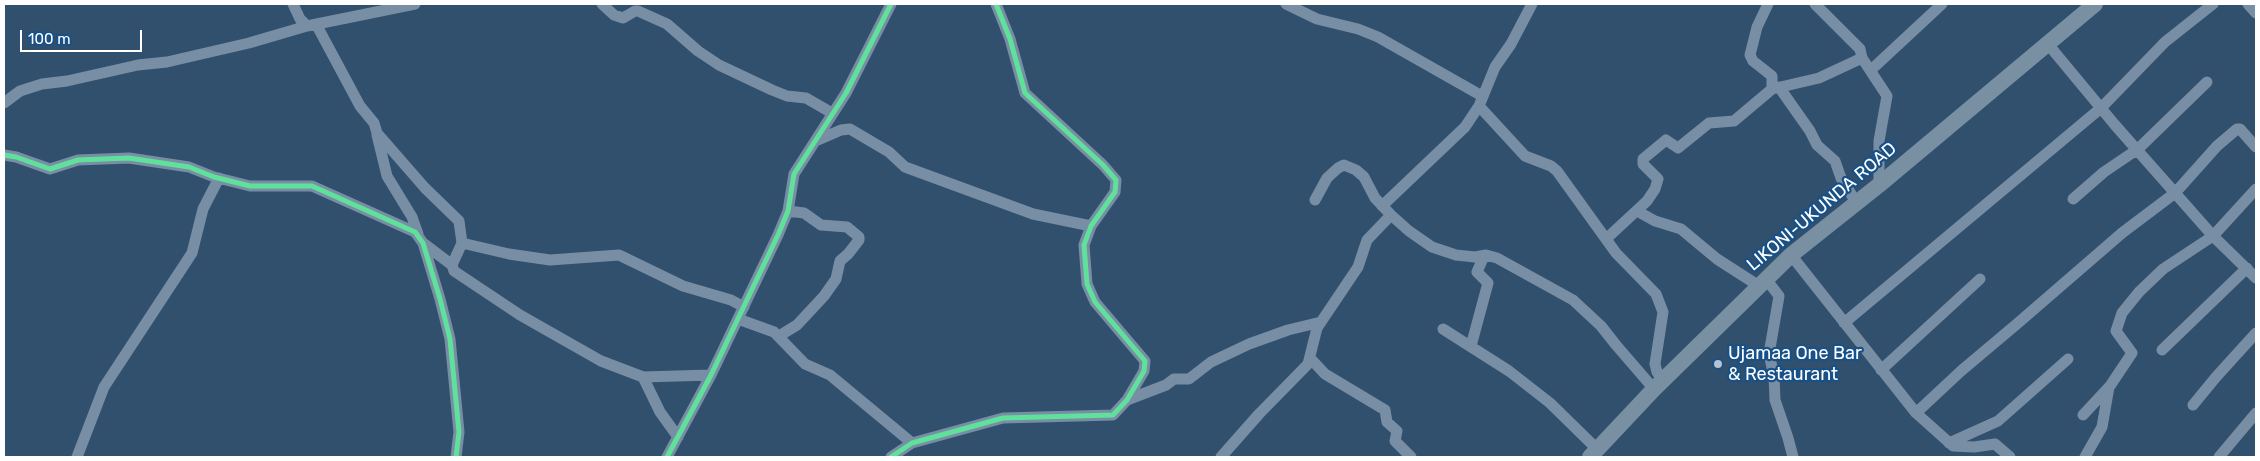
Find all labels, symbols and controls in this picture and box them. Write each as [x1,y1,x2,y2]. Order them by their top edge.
scale bar [22,20,145,52]
text: 100 m [28,30,70,48]
street label: LIKONI-UKUNDA ROAD [1743,138,1901,276]
place label: Ujamaa One Bar & Restaurant [1728,343,1862,386]
marker: Ujamaa One Bar & Restaurant [1712,358,1724,370]

